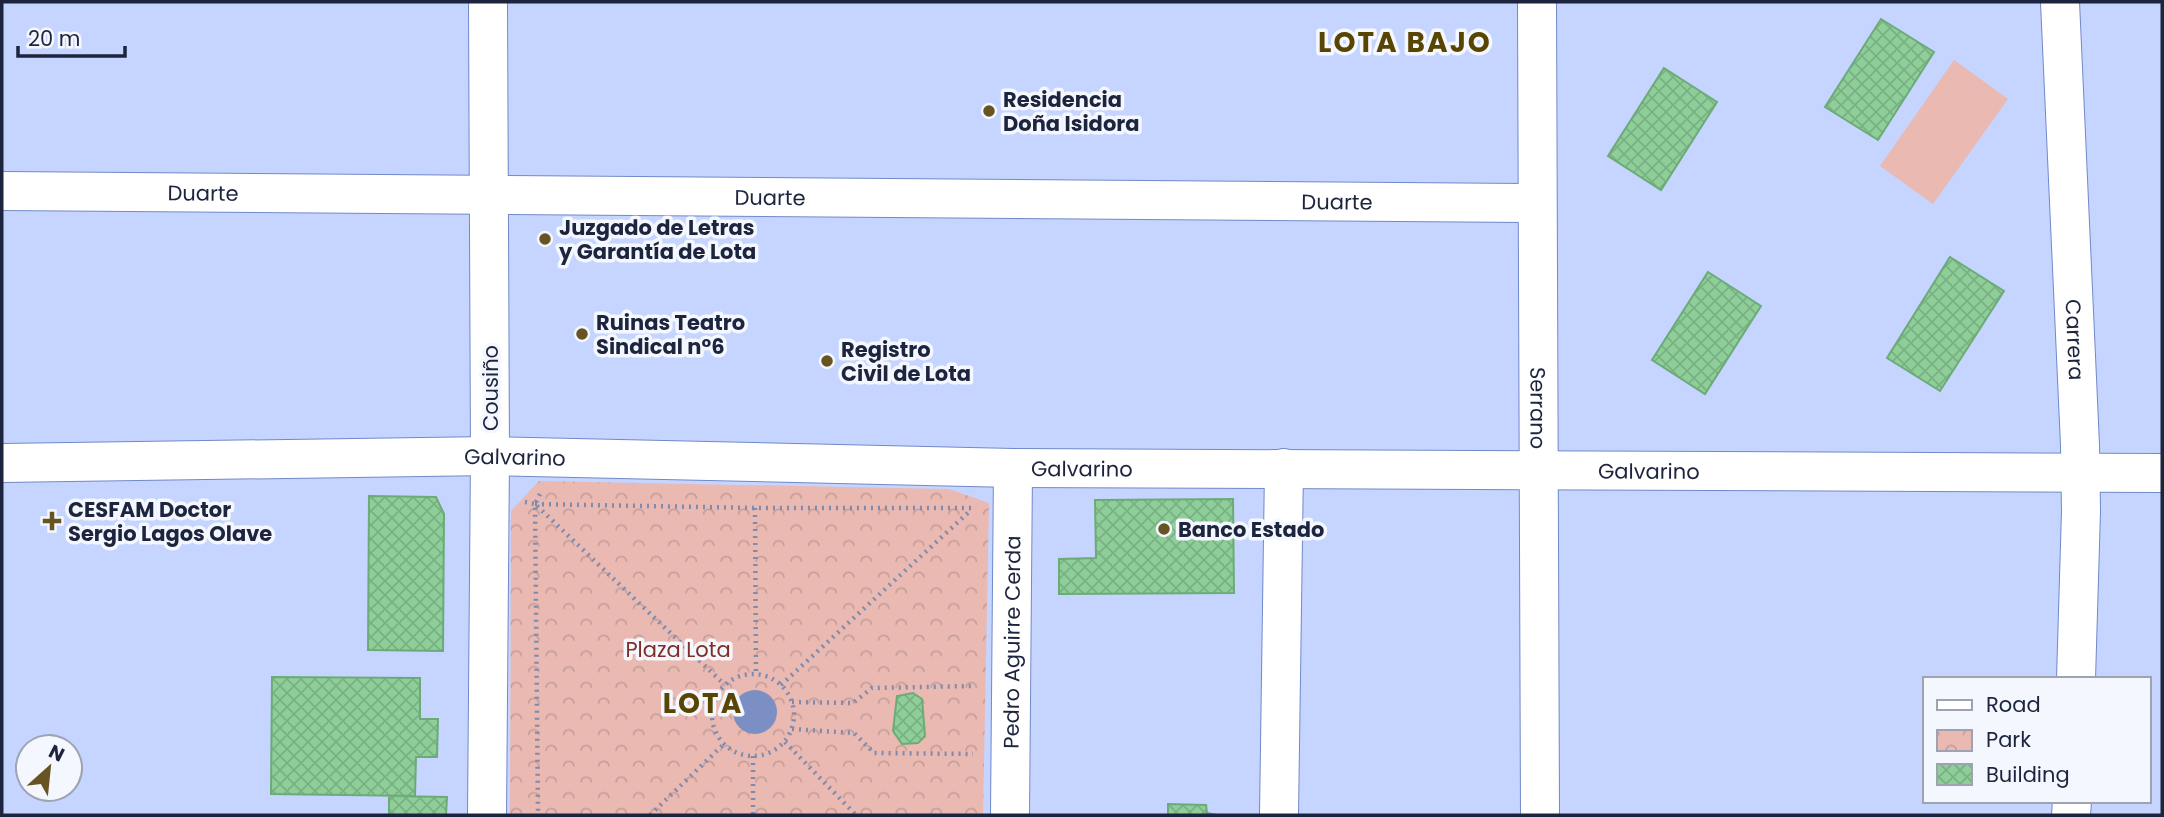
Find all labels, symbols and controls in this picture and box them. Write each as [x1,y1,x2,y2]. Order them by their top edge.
scale bar [18,14,124,58]
district label: LOTA BAJO [1318,23,1492,62]
text: 20 m [28,24,81,53]
place label: Residencia Doña Isidora [1003,85,1140,138]
marker: Residencia Doña Isidora [981,103,997,119]
street label: Duarte [167,178,239,207]
street label: Duarte [734,182,806,212]
street label: Duarte [1301,187,1373,216]
place label: Juzgado de Letras y Garantía de Lota [558,213,756,266]
marker: Juzgado de Letras y Garantía de Lota [537,231,553,247]
street label: Carrera [2059,298,2092,381]
place label: Ruinas Teatro Sindical n°6 [596,308,745,361]
marker: Ruinas Teatro Sindical n°6 [574,326,590,342]
place label: Registro Civil de Lota [841,335,971,388]
street label: Cousiño [476,345,505,431]
marker: Registro Civil de Lota [819,353,835,369]
street label: Serrano [1524,367,1553,449]
street label: Galvarino [464,441,566,472]
street label: Galvarino [1031,454,1133,483]
street label: Galvarino [1598,456,1700,485]
place label: CESFAM Doctor Sergio Lagos Olave [68,495,272,548]
marker: CESFAM Doctor Sergio Lagos Olave [42,511,62,531]
place label: Banco Estado [1178,515,1324,544]
marker: Banco Estado [1156,521,1172,537]
street label: Pedro Aguirre Cerda [996,535,1027,749]
park label: Plaza Lota [625,635,731,664]
legend [1923,677,2150,803]
district label: LOTA [663,684,743,723]
text: Road [1986,690,2041,719]
text: Park [1986,725,2031,754]
north arrow [14,733,84,803]
text: N [44,738,69,769]
text: Building [1986,760,2070,789]

